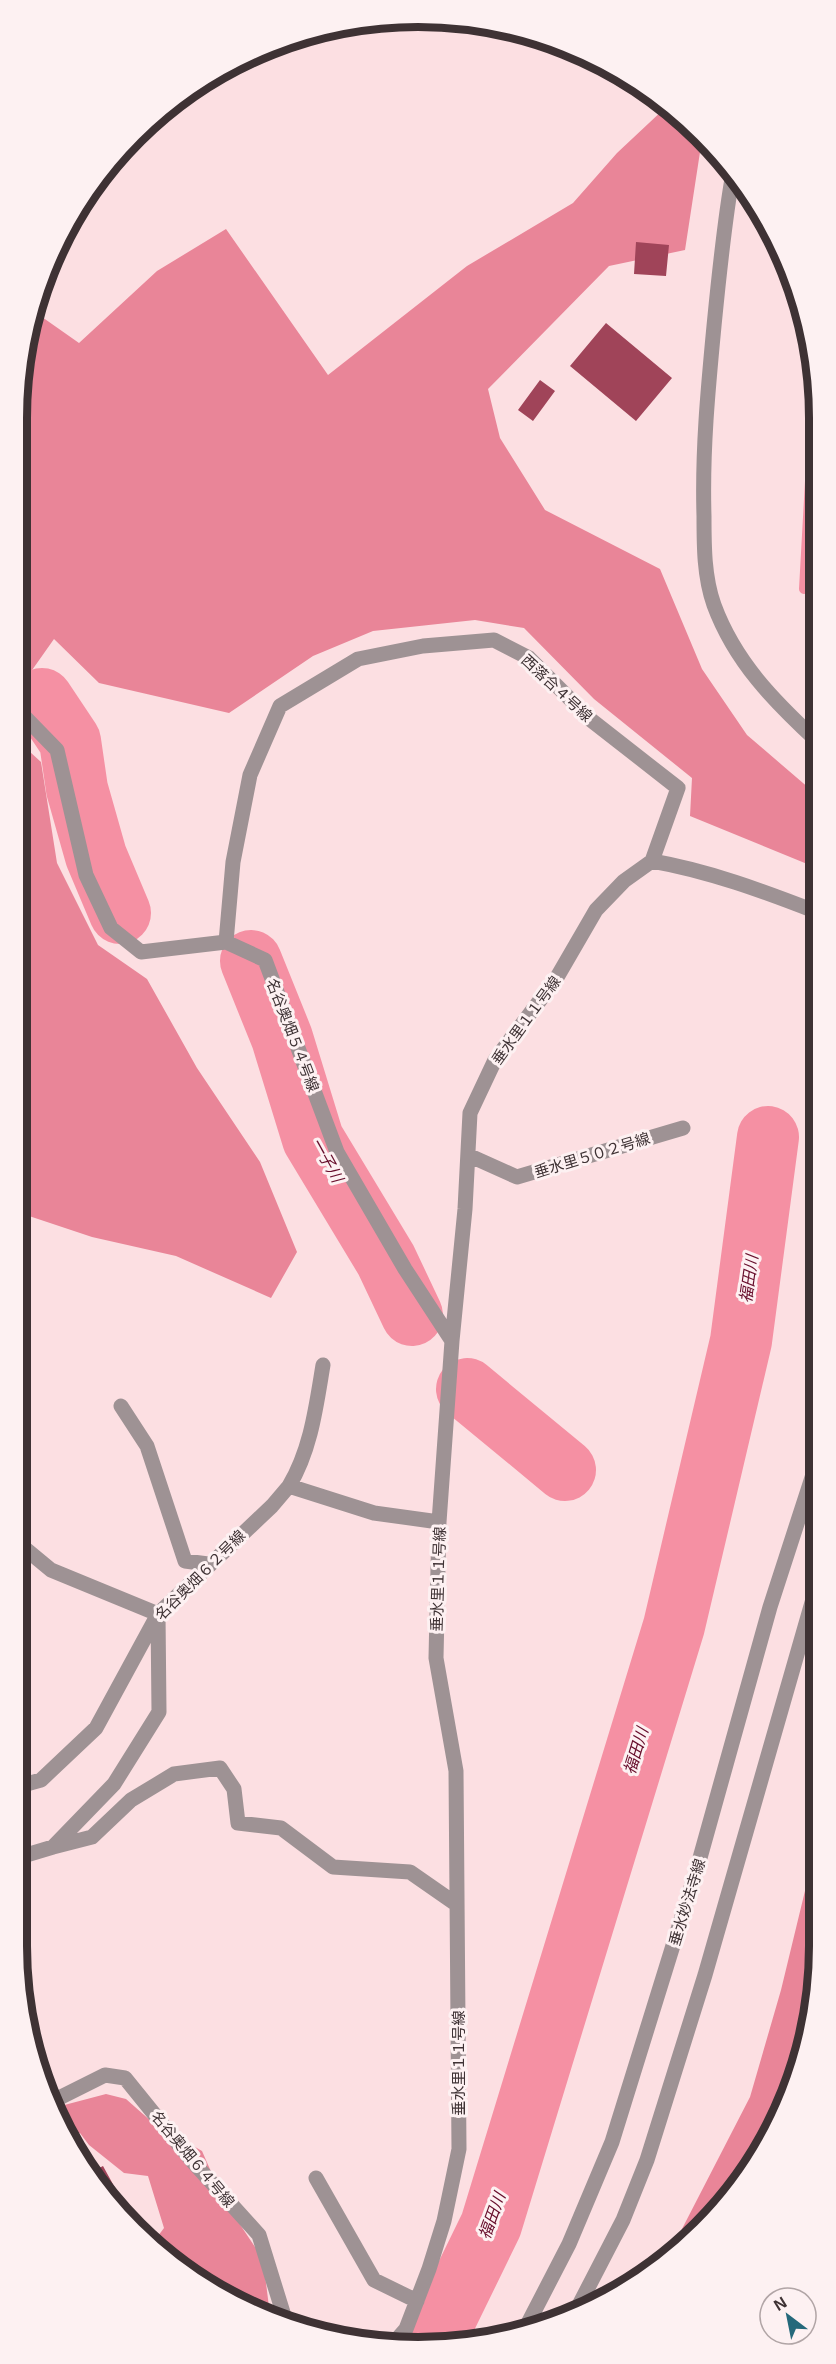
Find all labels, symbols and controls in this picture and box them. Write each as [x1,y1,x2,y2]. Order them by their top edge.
street label: 西落合４号線 [518,651,596,725]
street label: 垂水里１１号線 [488,973,564,1067]
street label: 名谷奥畑５４号線 [264,976,322,1094]
street label: 垂水里５０２号線 [532,1129,652,1181]
water label: 一子川 [308,1135,347,1187]
water label: 福田川 [737,1252,761,1304]
street label: 垂水里１１号線 [428,1526,448,1632]
street label: 名谷奥畑６２号線 [152,1527,248,1623]
water label: 福田川 [621,1724,652,1776]
street label: 垂水妙法寺線 [666,1856,708,1948]
street label: 垂水里１１号線 [450,2010,467,2116]
street label: 名谷奥畑６４号線 [148,2108,238,2210]
water label: 福田川 [476,2189,509,2241]
north arrow [758,2286,818,2346]
text: N [771,2293,790,2314]

